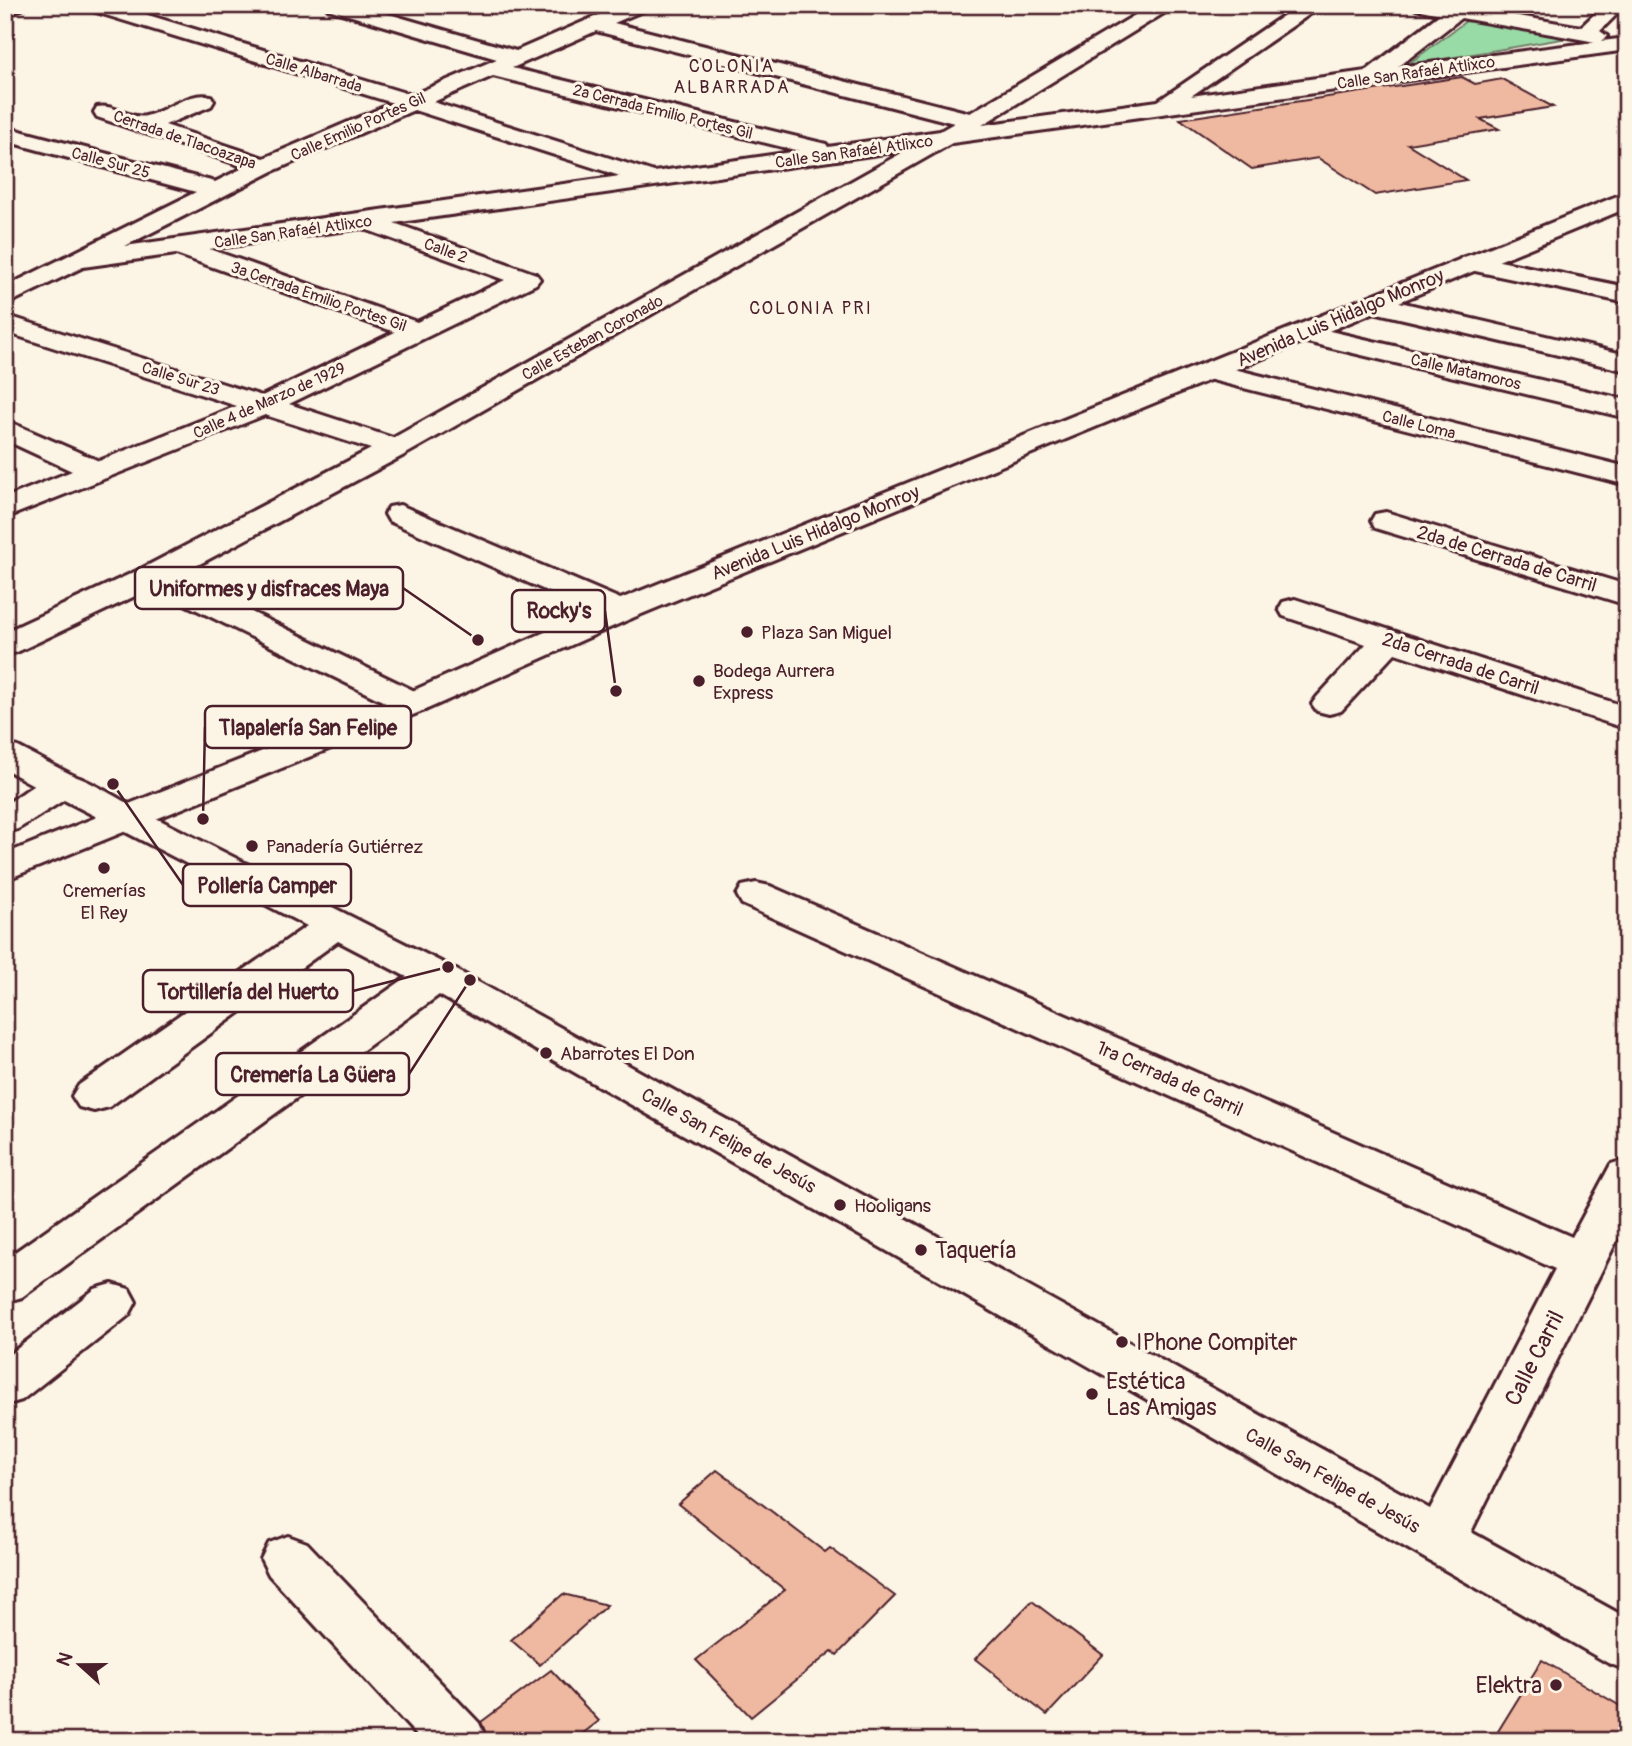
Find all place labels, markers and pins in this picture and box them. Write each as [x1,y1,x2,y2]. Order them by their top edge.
callout: Uniformes y disfraces Maya [135,567,403,609]
callout: Rocky's [512,590,605,632]
place label: Plaza San Miguel [761,621,892,645]
marker: Plaza San Miguel [739,624,755,640]
place label: Bodega Aurrera Express [713,659,835,705]
marker: Bodega Aurrera Express [691,673,707,689]
callout: Tlapalería San Felipe [205,706,411,748]
place label: Panadería Gutiérrez [266,835,423,859]
marker: Panadería Gutiérrez [244,838,260,854]
marker: Cremerías El Rey [96,860,112,876]
callout: Pollería Camper [183,864,351,906]
place label: Cremerías El Rey [63,879,146,925]
callout: Tortillería del Huerto [143,970,353,1012]
place label: Abarrotes El Don [560,1042,695,1066]
marker: Abarrotes El Don [538,1045,554,1061]
callout: Cremería La Güera [216,1053,409,1095]
place label: Hooligans [854,1194,932,1218]
marker: Hooligans [832,1197,848,1213]
place label: Taquería [935,1236,1016,1265]
marker: Taquería [913,1242,929,1258]
place label: IPhone Compiter [1136,1328,1297,1357]
marker: IPhone Compiter [1114,1334,1130,1350]
place label: Estética Las Amigas [1106,1367,1216,1422]
marker: Estética Las Amigas [1084,1386,1100,1402]
place label: Elektra [1475,1671,1542,1700]
marker: Elektra [1548,1677,1564,1693]

